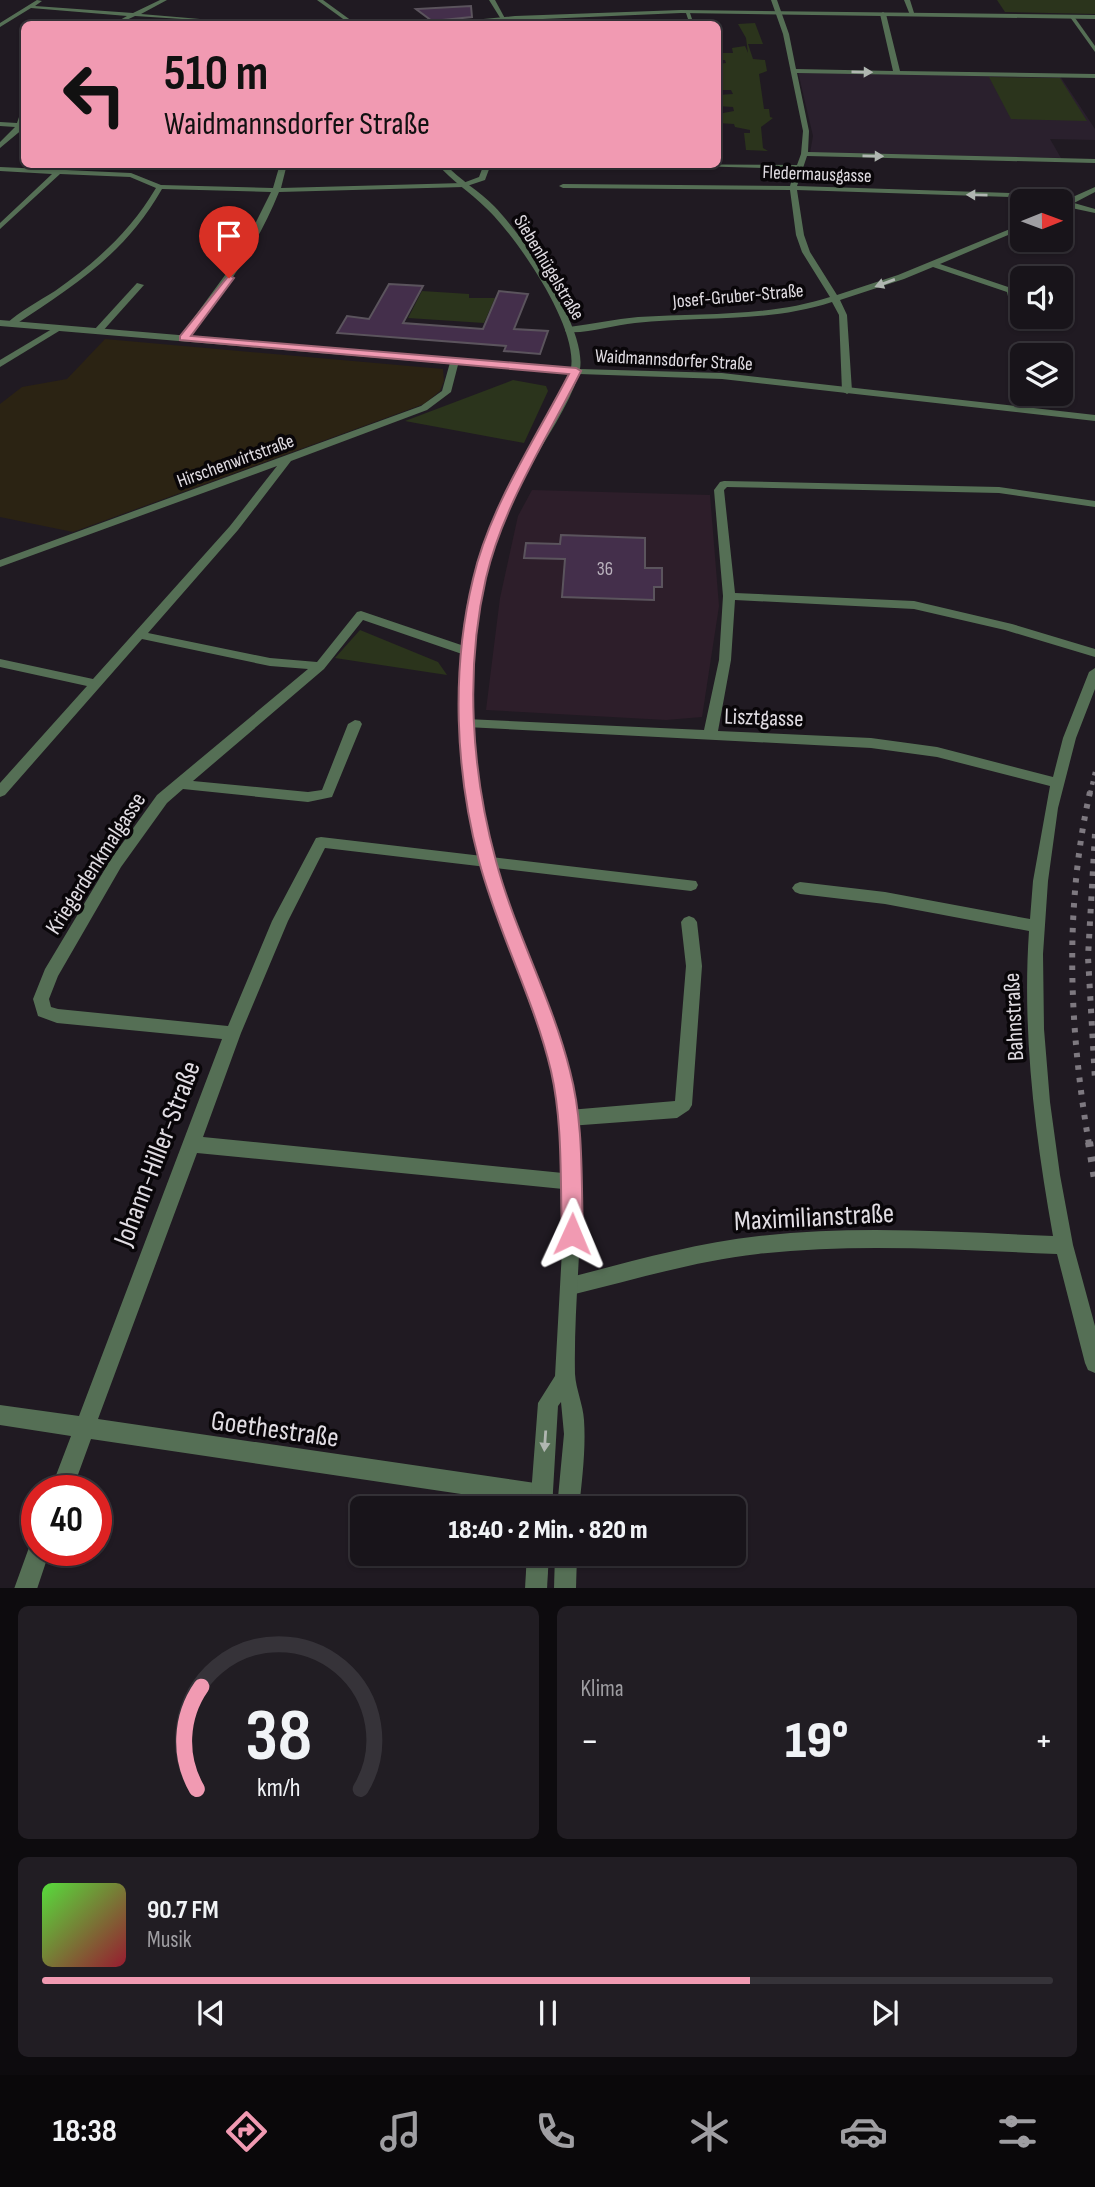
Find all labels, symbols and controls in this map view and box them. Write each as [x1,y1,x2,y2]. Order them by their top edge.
text: 510 m [164,45,268,104]
icon: left [49,49,140,140]
one-way arrow [852,66,874,78]
text: Waidmannsdorfer Straße [164,105,430,144]
one-way arrow [862,150,884,161]
street label: Fledermausgasse [762,161,872,188]
one-way arrow [965,189,987,200]
north arrow [1010,189,1073,252]
map controls [1010,189,1073,406]
pin [199,206,259,278]
street label: Siebenhügelstraße [508,211,589,324]
icon: arrive [210,217,248,255]
button: sound [1010,266,1073,329]
one-way arrow [875,277,896,288]
street label: Josef-Gruber-Straße [671,279,804,314]
button: layers [1010,343,1073,406]
street label: Waidmannsdorfer Straße [594,345,753,376]
street label: Hirschenwirtstraße [174,430,297,493]
house number: 36 [597,558,613,581]
street label: Lisztgasse [724,703,804,733]
street label: Kriegerdenkmalgasse [40,787,152,940]
street label: Bahnstraße [998,972,1030,1062]
street label: Johann-Hiller-Straße [107,1056,208,1252]
position arrow [535,1197,609,1271]
street label: Maximilianstraße [733,1197,895,1238]
street label: Goethestraße [209,1404,341,1455]
one-way arrow [540,1431,551,1453]
speed limit sign: 40 [21,1475,112,1566]
text: 18:40 · 2 Min. · 820 m [448,1515,648,1546]
text: Klima [581,1675,624,1703]
text: 38 [245,1693,312,1781]
text: 19° [785,1710,848,1773]
text: − [581,1719,599,1764]
text: + [1034,1719,1053,1764]
text: km/h [257,1772,300,1803]
text: 90.7 FM [147,1895,219,1926]
text: Musik [147,1926,192,1954]
icon: previous [192,1994,230,2032]
icon: pause [529,1994,567,2032]
icon: next [866,1994,904,2032]
icon: directions [222,2107,271,2156]
icon: music [376,2107,425,2156]
icon: phone [531,2107,580,2156]
icon: climate [685,2107,734,2156]
icon: car [839,2107,888,2156]
icon: filters [993,2107,1042,2156]
text: 18:38 [53,2112,117,2151]

